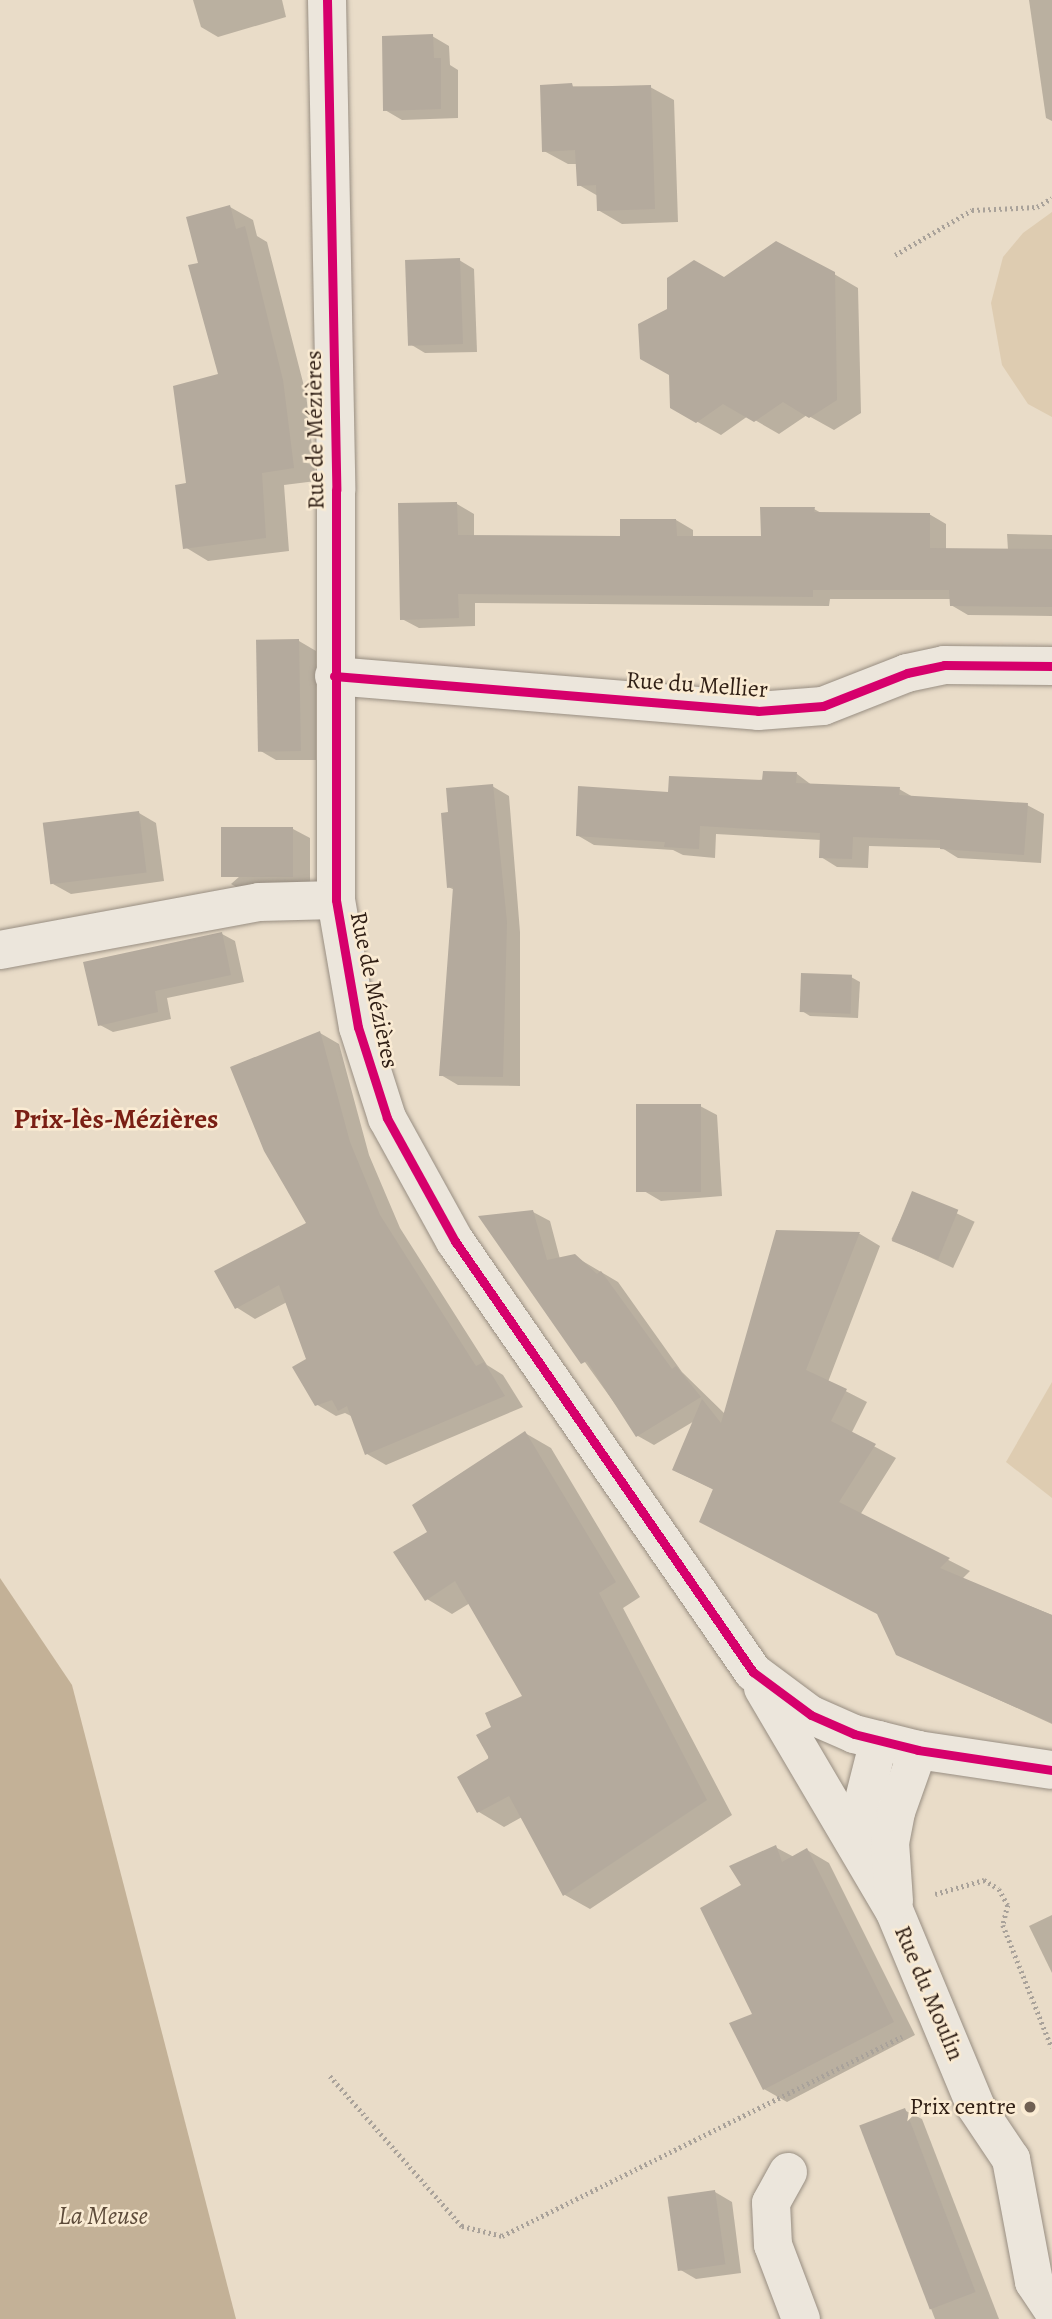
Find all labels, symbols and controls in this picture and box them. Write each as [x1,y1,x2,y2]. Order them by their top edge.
street label: Rue de Mézières [299,350,331,510]
street label: Rue du Mellier [625,666,769,704]
street label: Rue de Mézières [343,909,405,1071]
district label: Prix-lès-Mézières [13,1102,219,1136]
street label: Rue du Moulin [888,1921,970,2065]
place label: Prix centre [910,2093,1016,2121]
marker: Prix centre [1022,2099,1038,2115]
water label: La Meuse [58,2200,148,2232]

